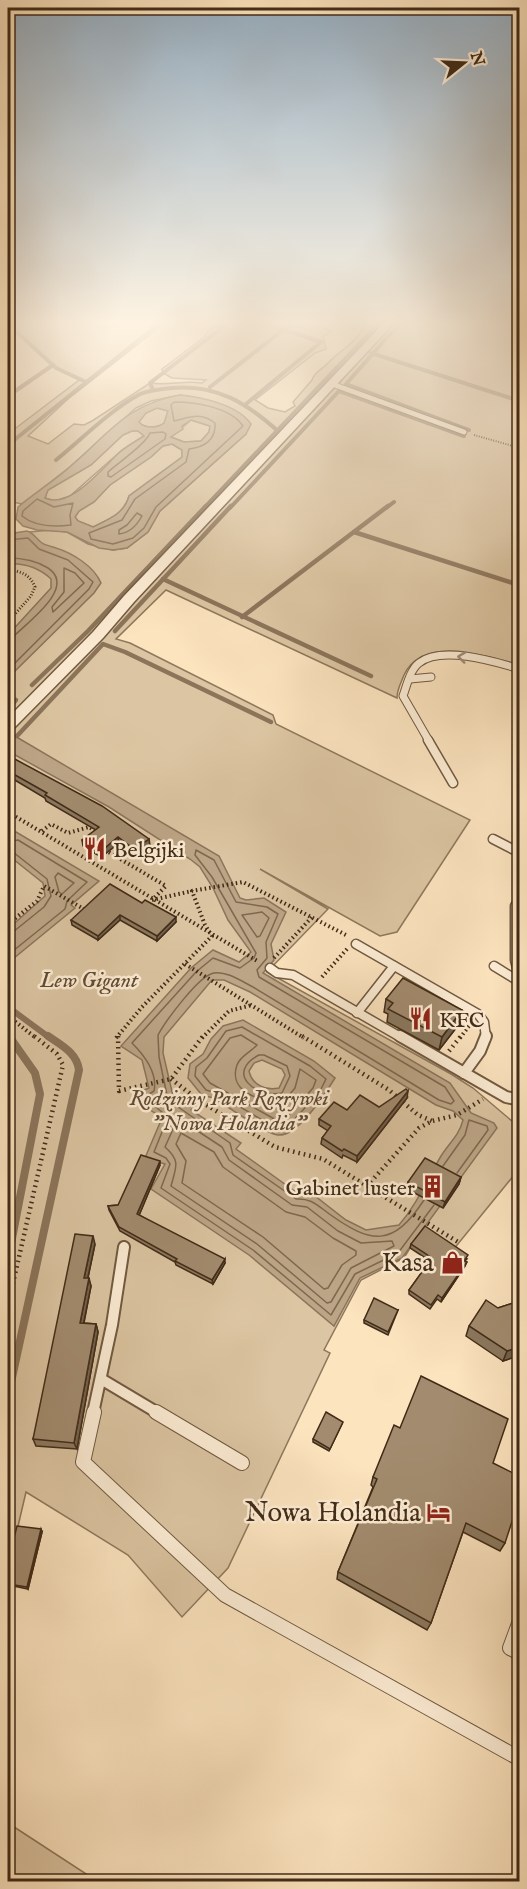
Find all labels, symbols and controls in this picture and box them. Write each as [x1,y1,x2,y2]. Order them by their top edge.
north arrow [434,33,494,93]
text: N [464,48,488,69]
one-way arrow [458,652,467,664]
restaurant icon: Belgijki [82,836,108,862]
place label: Belgijki [113,837,184,865]
park label: Lew Gigant [39,967,139,995]
restaurant icon: KFC [408,1006,434,1032]
place label: KFC [439,1007,485,1035]
park label: Rodzinny Park Rozrywki "Nowa Holandia" [129,1085,330,1138]
building icon: Gabinet luster [420,1174,446,1200]
place label: Gabinet luster [286,1175,415,1203]
place label: Kasa [382,1247,434,1281]
shop icon: Kasa [439,1249,465,1275]
place label: Nowa Holandia [245,1497,421,1531]
hotel icon: Nowa Holandia [426,1499,452,1525]

